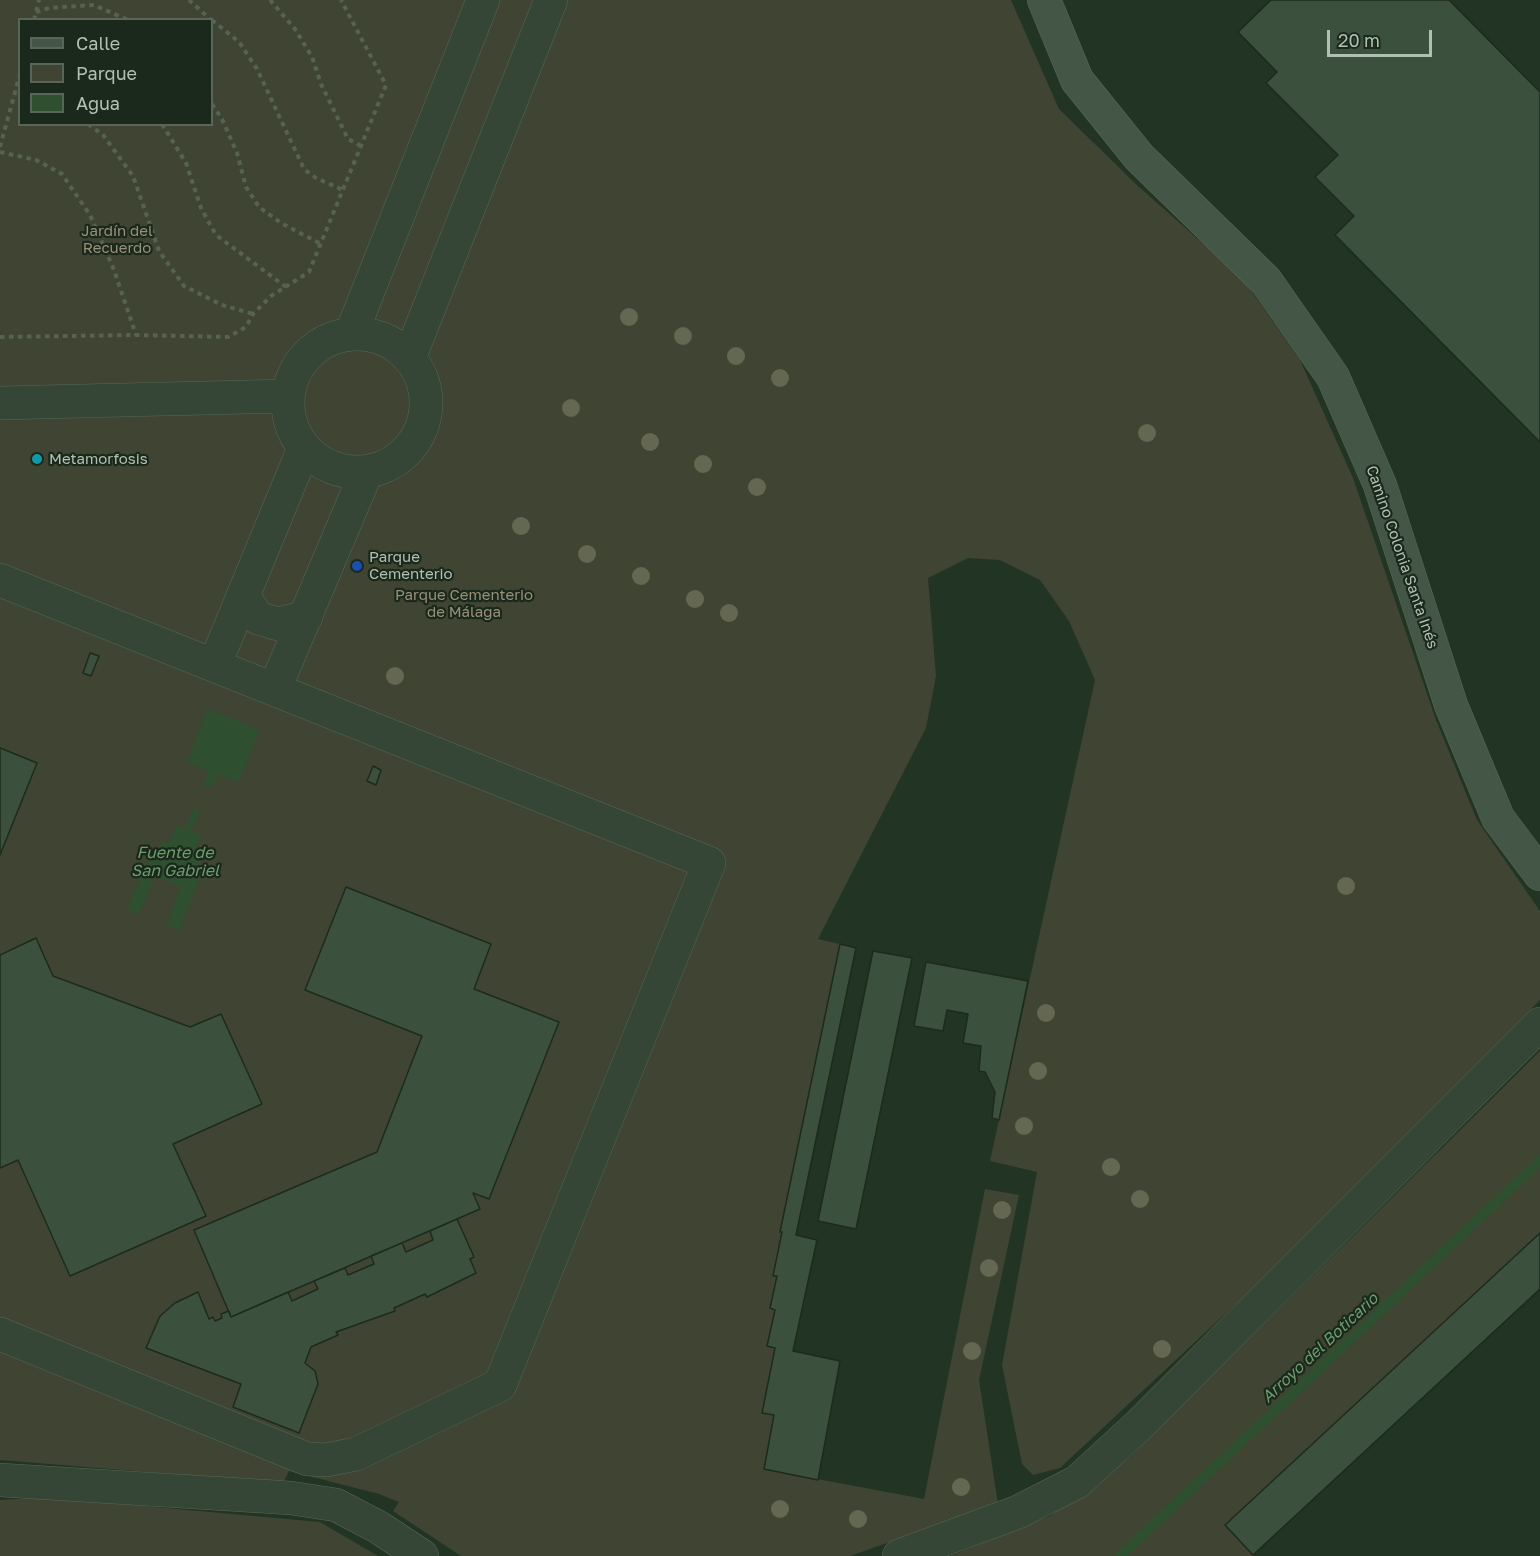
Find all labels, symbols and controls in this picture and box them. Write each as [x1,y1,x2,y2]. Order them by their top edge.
legend [18,18,213,126]
scale bar [1330,18,1435,56]
text: 20 m [1338,29,1380,51]
text: Calle [76,32,120,54]
text: Parque [76,62,137,84]
text: Agua [76,92,120,114]
park label: Jardín del Recuerdo [81,222,153,257]
place label: Metamorfosis [49,450,148,468]
marker: Metamorfosis [30,452,44,466]
street label: Camino Colonia Santa Inés [1362,463,1442,651]
place label: Parque Cementerio [369,548,453,583]
marker: Parque Cementerio [350,559,364,573]
park label: Parque Cementerio de Málaga [395,586,533,621]
water label: Fuente de San Gabriel [131,843,219,881]
water label: Arroyo del Boticario [1258,1289,1382,1407]

